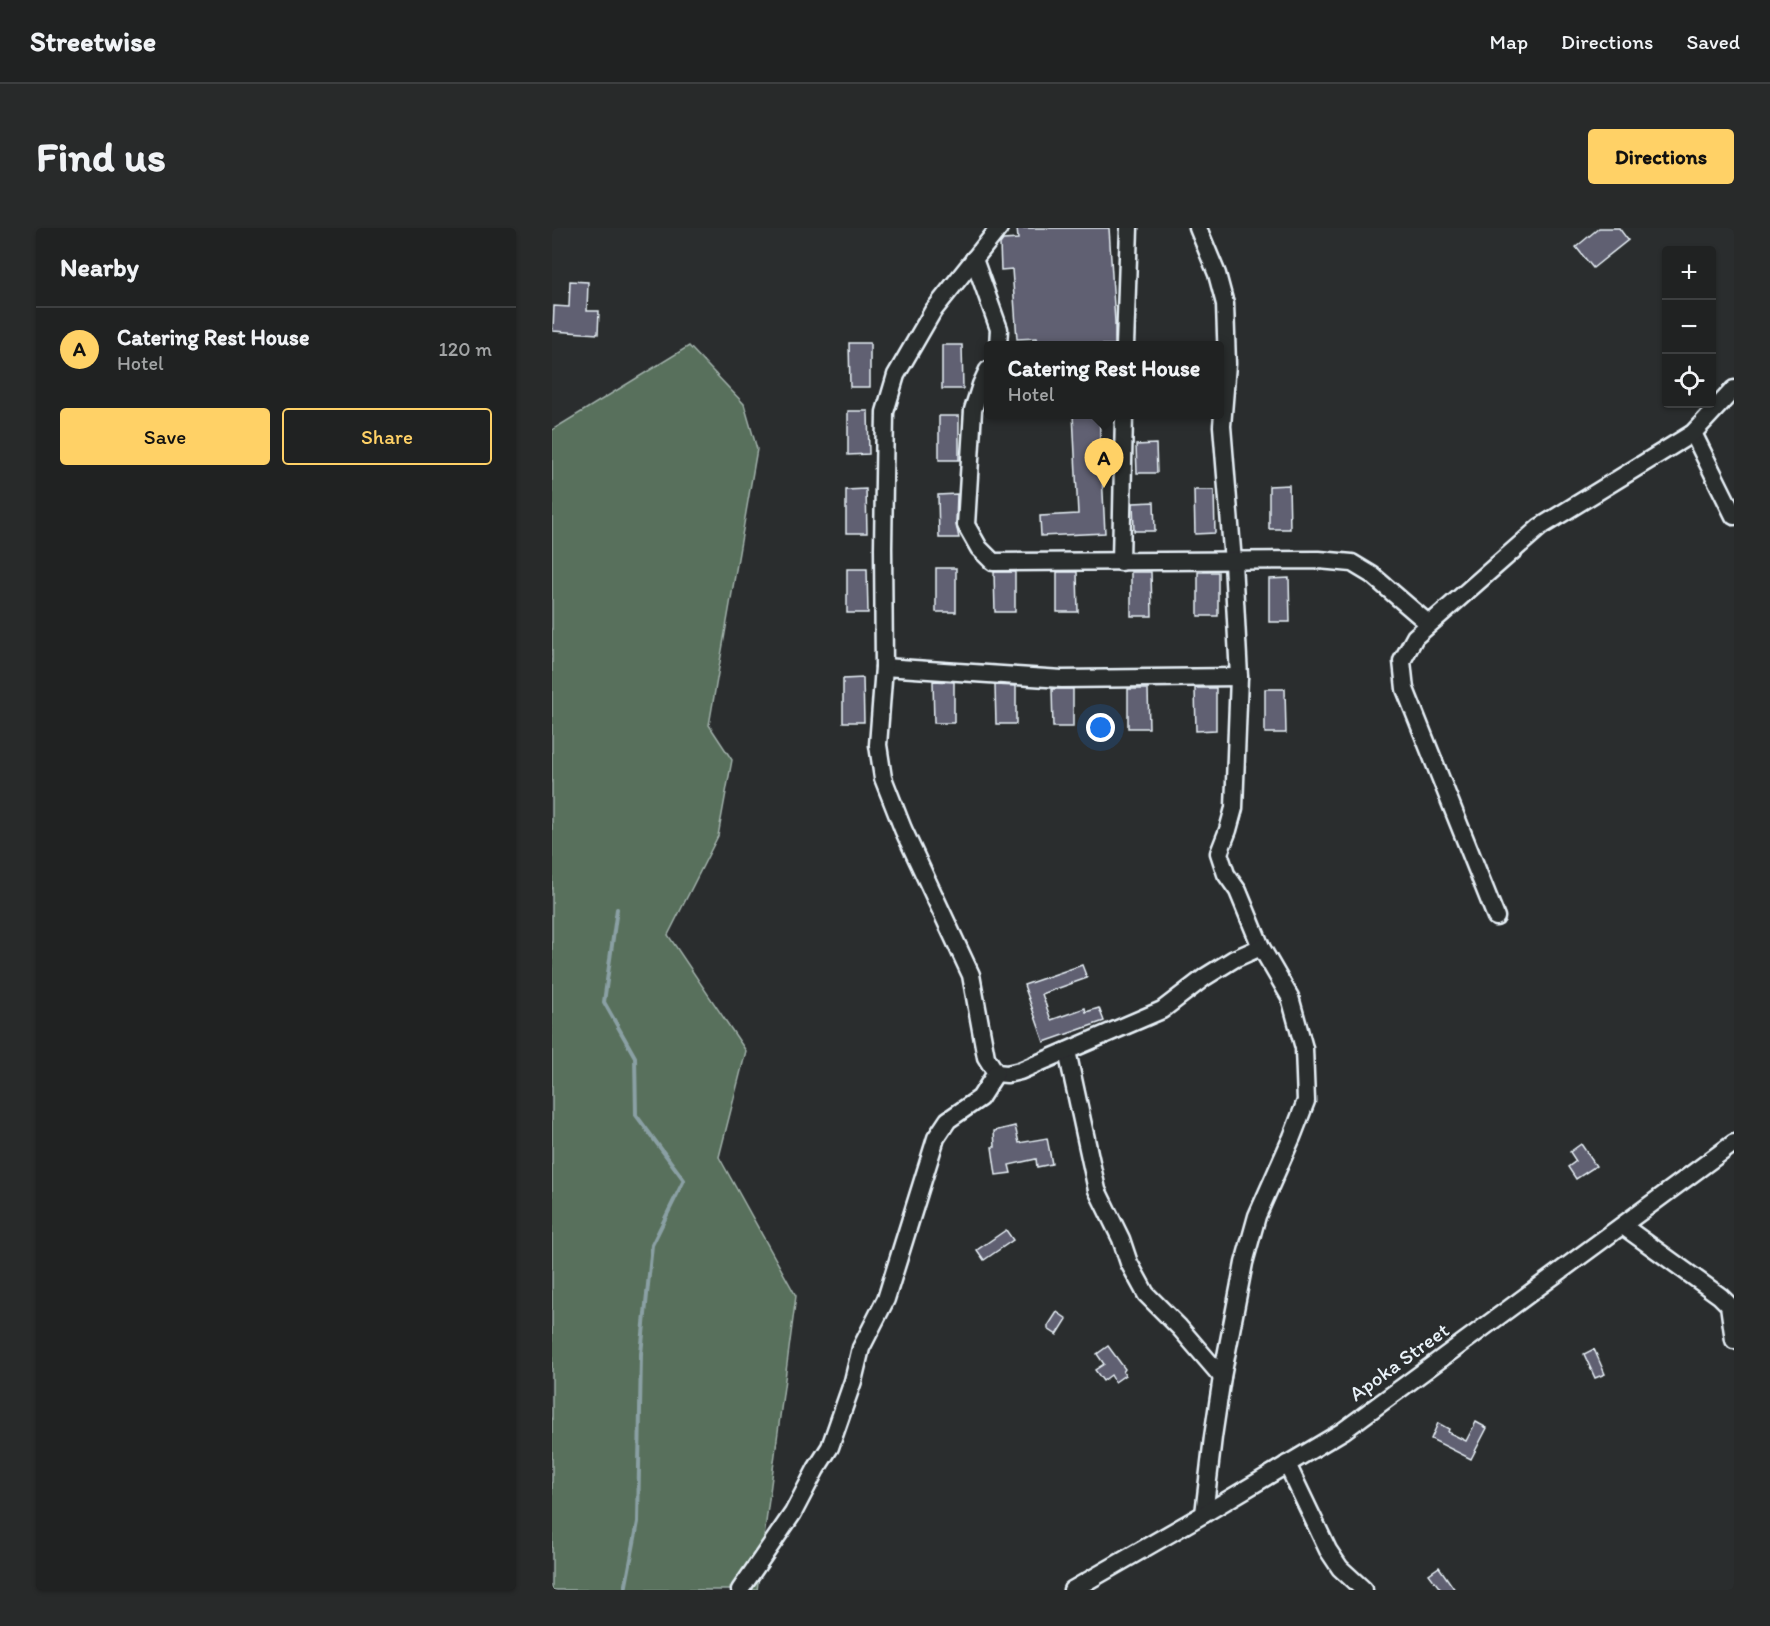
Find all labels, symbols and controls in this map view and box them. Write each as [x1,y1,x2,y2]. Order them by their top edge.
text: Streetwise [30,24,156,58]
text: Map [1490,29,1528,54]
text: Directions [1561,29,1653,54]
text: Saved [1686,29,1740,54]
button: Directions [1588,129,1734,184]
text: Find us [36,131,166,182]
map controls [1662,246,1716,408]
button: + [1662,246,1716,300]
text: Nearby [60,251,139,283]
button: − [1662,300,1716,354]
text: Catering Rest House [117,324,309,351]
text: A [73,337,86,361]
text: 120 m [439,337,492,361]
popup [984,341,1224,419]
text: Hotel [117,351,164,375]
button: locate [1662,354,1716,408]
text: Catering Rest House [1008,355,1200,382]
text: Hotel [1008,382,1054,406]
button: Save [60,408,270,465]
button: Share [282,408,492,465]
pin: A [1084,438,1124,488]
your location [1086,713,1115,742]
street label: Apoka Street [1344,1317,1454,1406]

